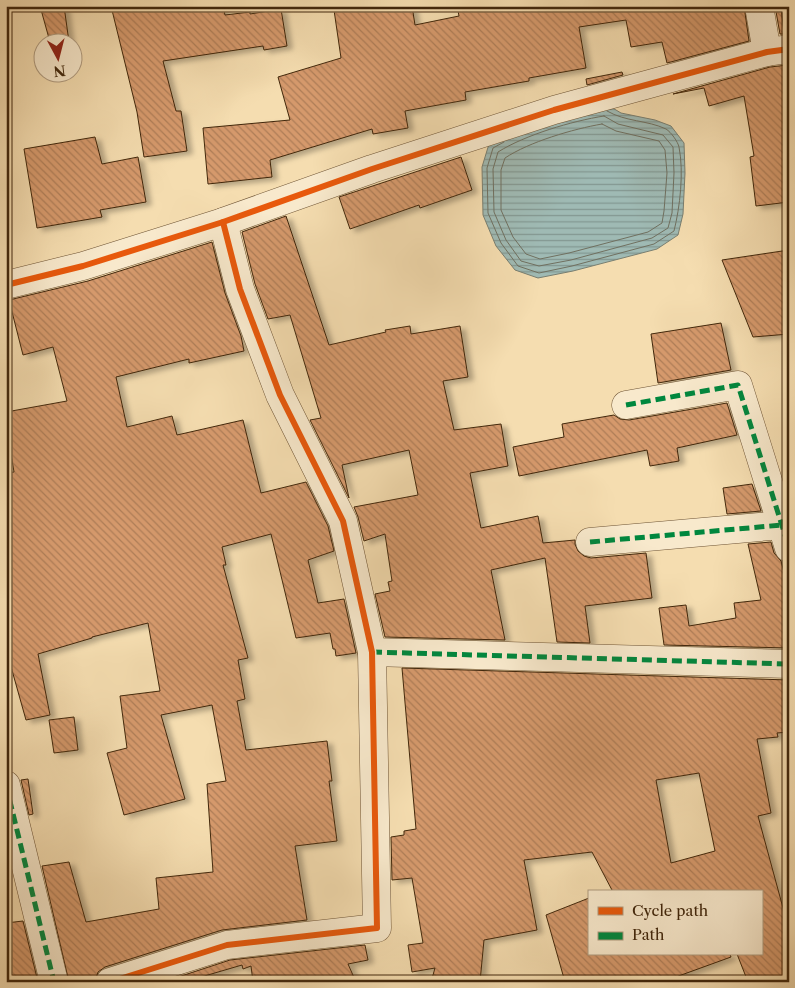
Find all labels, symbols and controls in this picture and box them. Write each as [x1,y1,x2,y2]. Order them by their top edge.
north arrow [32,32,82,82]
text: N [52,61,67,81]
legend [588,890,762,956]
text: Cycle path [632,901,709,920]
text: Path [632,925,665,944]

